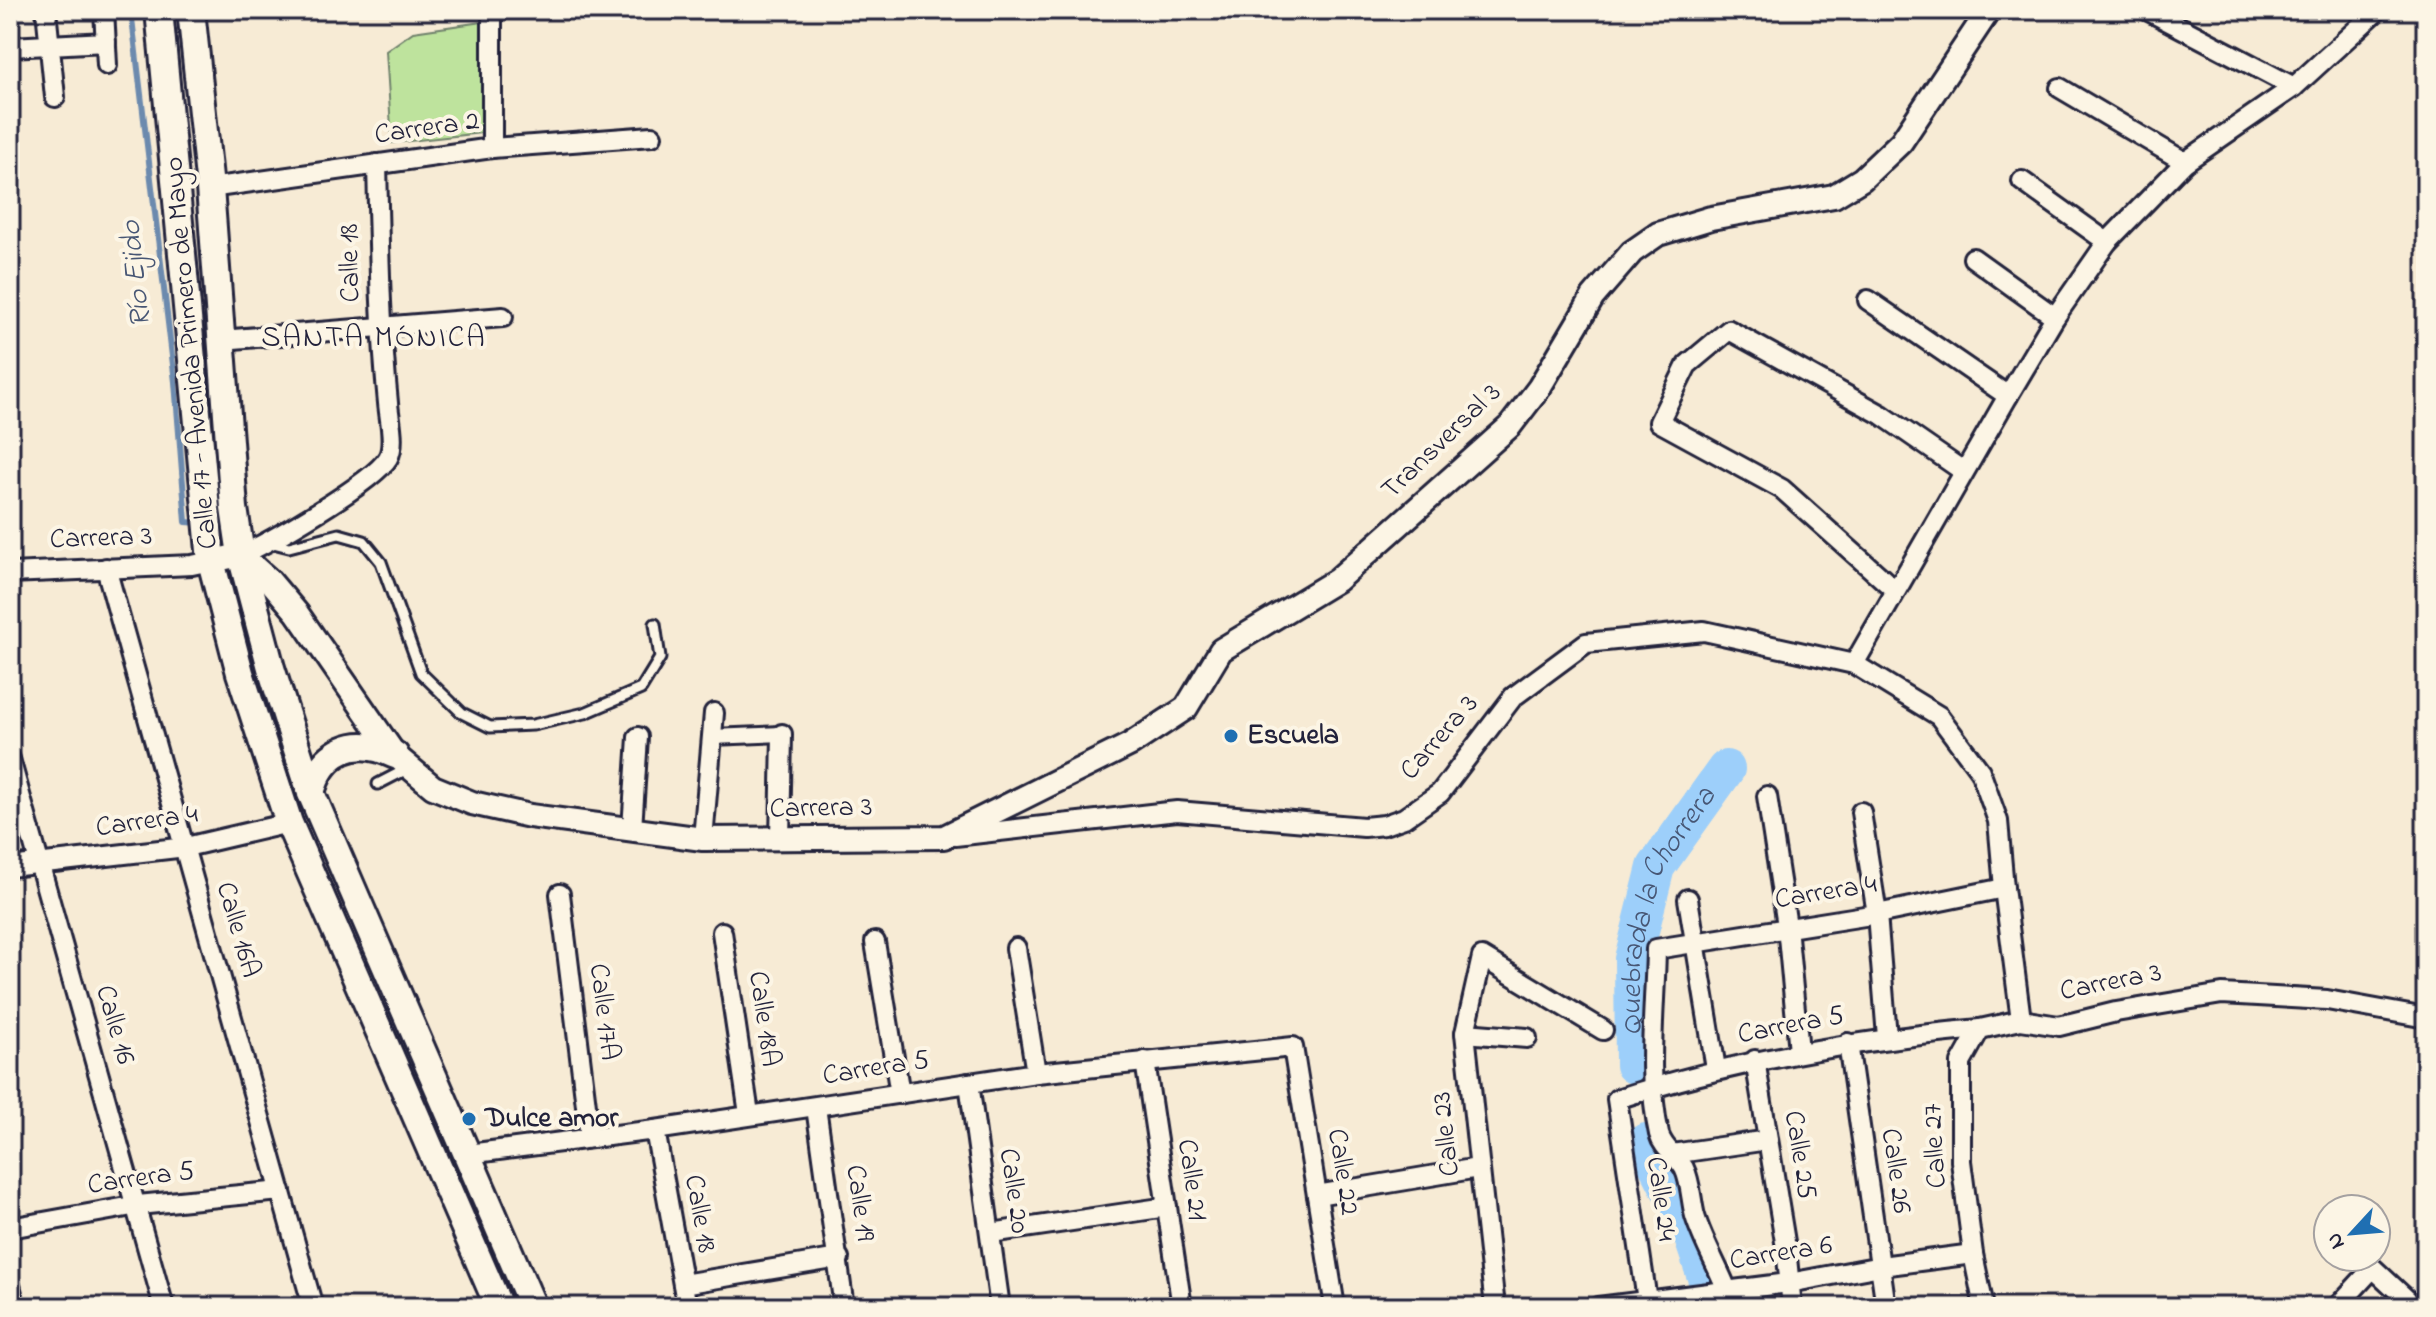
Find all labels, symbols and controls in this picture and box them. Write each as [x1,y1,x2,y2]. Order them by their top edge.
street label: Carrera 2 [372,101,482,157]
street label: Calle 17 - Avenida Primero de Mayo [154,155,230,551]
water label: Río Ejido [109,217,164,330]
street label: Calle 18 [330,223,372,303]
district label: SANTA MÓNICA [261,317,487,361]
street label: Transversal 3 [1373,374,1511,510]
street label: Carrera 3 [49,517,153,561]
street label: Carrera 3 [1391,686,1489,790]
place label: Escuela [1247,716,1339,757]
marker: Escuela [1222,727,1240,745]
water label: Quebrada la Chorrera [1611,778,1729,1035]
street label: Carrera 3 [769,788,873,830]
street label: Carrera 4 [93,794,201,849]
street label: Carrera 4 [1772,865,1880,921]
street label: Calle 16A [204,877,270,983]
street label: Carrera 3 [2057,953,2165,1013]
street label: Calle 17A [577,961,629,1063]
street label: Calle 18A [736,969,790,1069]
street label: Calle 16 [83,981,145,1069]
street label: Carrera 5 [1734,996,1848,1056]
street label: Carrera 5 [820,1040,932,1098]
street label: Calle 23 [1422,1090,1472,1178]
place label: Dulce amor [483,1099,620,1140]
street label: Calle 27 [1913,1102,1959,1189]
street label: Calle 25 [1772,1108,1826,1202]
marker: Dulce amor [460,1110,478,1128]
street label: Calle 22 [1315,1126,1369,1218]
street label: Calle 26 [1869,1126,1921,1216]
street label: Calle 21 [1165,1136,1217,1224]
street label: Calle 20 [987,1146,1039,1236]
street label: Carrera 5 [85,1151,197,1207]
street label: Calle 24 [1634,1154,1686,1244]
street label: Calle 19 [833,1162,885,1244]
street label: Calle 18 [672,1172,726,1256]
north arrow [2312,1193,2392,1273]
street label: Carrera 6 [1727,1226,1835,1282]
text: N [2319,1227,2354,1254]

